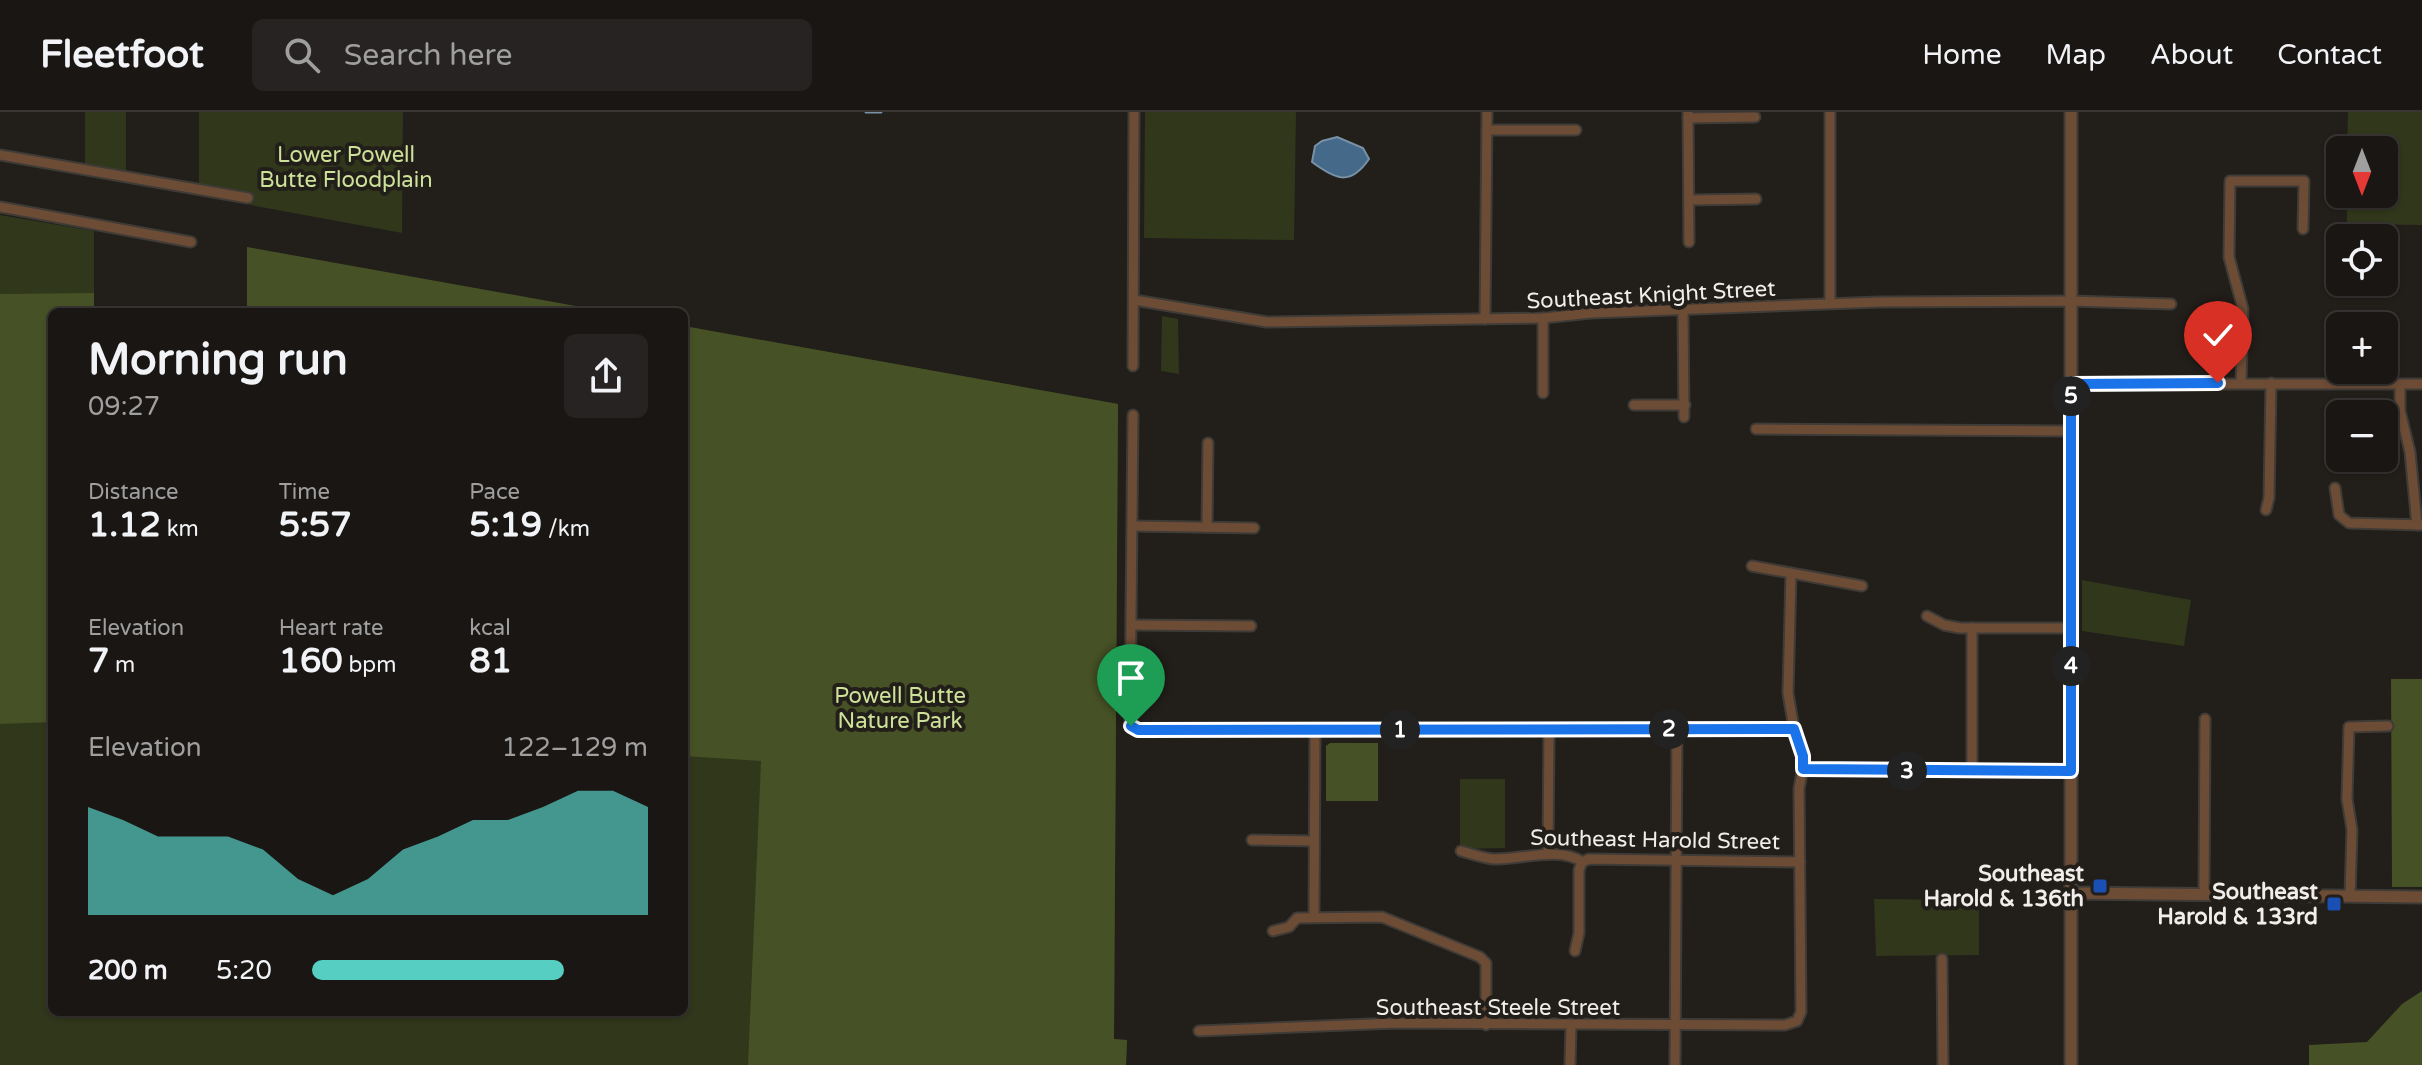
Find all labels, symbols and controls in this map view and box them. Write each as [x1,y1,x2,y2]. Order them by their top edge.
search box [252,19,812,91]
text: Fleetfoot [40,32,204,78]
icon: search [280,33,324,77]
text: Search here [344,37,513,74]
text: Home [1922,38,2002,72]
text: Map [2046,38,2106,72]
text: About [2150,38,2233,72]
text: Contact [2277,38,2382,72]
north arrow [2326,136,2398,208]
map controls [2326,136,2398,472]
park label: Lower Powell Butte Floodplain [259,142,433,193]
button: locate [2326,224,2398,296]
street label: Southeast Knight Street [1526,275,1776,315]
pin [2184,301,2252,383]
button: + [2326,312,2398,384]
icon: check [2196,313,2240,357]
text: Morning run [88,334,348,387]
button: share [564,334,648,418]
pin: 5 [2051,376,2091,416]
text: 5 [2064,383,2078,409]
text: 09:27 [88,391,160,422]
button: − [2326,400,2398,472]
text: Distance [88,479,179,505]
text: Time [279,479,330,505]
text: Pace [469,479,520,505]
text: 1.12 [88,505,161,546]
text: 5:57 [279,505,352,546]
text: 5:19 [469,505,542,546]
text: km [161,516,199,542]
text: /km [542,516,590,542]
text: Elevation [88,615,184,641]
text: Heart rate [279,615,384,641]
text: kcal [469,615,511,641]
text: 7 [88,641,109,682]
text: 160 [279,641,343,682]
text: 81 [469,641,512,682]
pin [1097,644,1165,726]
pin: 4 [2051,646,2091,686]
text: m [109,652,135,678]
text: bpm [343,652,396,678]
text: 4 [2064,653,2078,679]
icon: arrive [1109,656,1153,700]
park label: Powell Butte Nature Park [834,683,966,734]
pin: 2 [1649,709,1689,749]
pin: 1 [1380,710,1420,750]
text: 2 [1662,716,1676,742]
text: 1 [1393,717,1407,743]
text: Elevation [88,732,202,763]
text: 122–129 m [502,732,648,763]
pin: 3 [1887,751,1927,791]
text: 3 [1900,758,1914,784]
street label: Southeast Harold Street [1530,825,1780,855]
place label: Southeast Harold & 136th [1923,861,2085,912]
marker: Southeast Harold & 136th [2091,877,2109,895]
place label: Southeast Harold & 133rd [2157,879,2319,930]
marker: Southeast Harold & 133rd [2325,895,2343,913]
text: 200 m [88,955,168,986]
text: 5:20 [216,955,272,986]
street label: Southeast Steele Street [1376,995,1620,1021]

